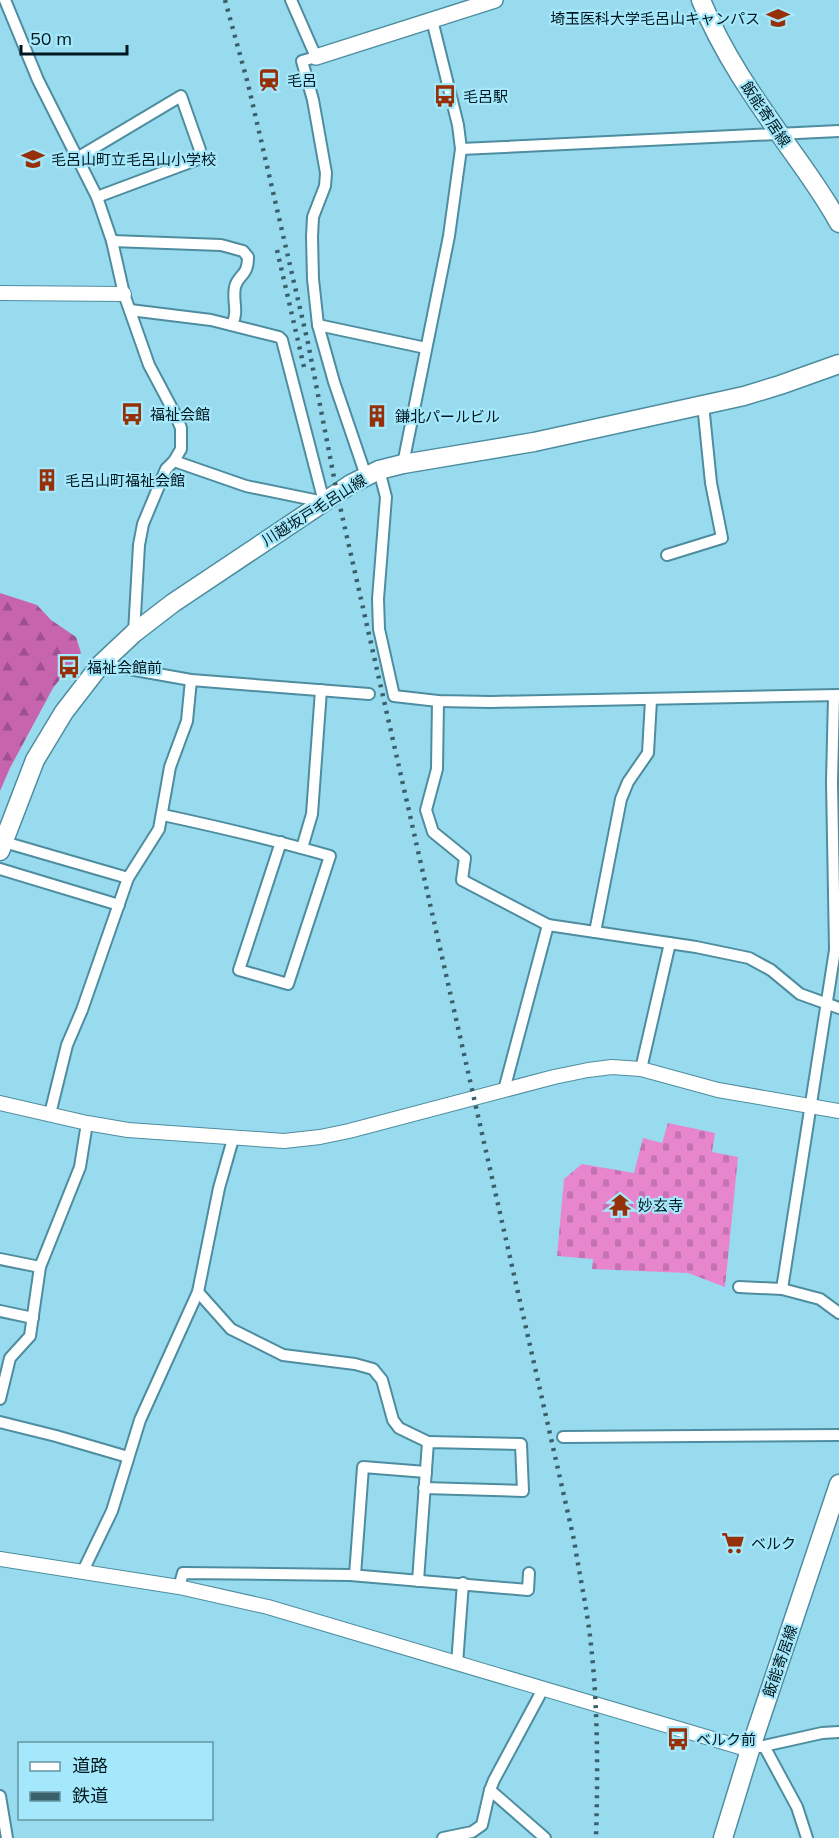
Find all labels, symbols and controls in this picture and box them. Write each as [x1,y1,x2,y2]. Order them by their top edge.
school or university icon: 埼玉医科大学毛呂山キャンパス [765,5,791,31]
place label: 埼玉医科大学毛呂山キャンパス [550,9,760,28]
scale bar [21,18,128,56]
text: 50 m [30,27,72,50]
station icon: 毛呂 [256,67,282,93]
place label: 毛呂 [287,71,317,90]
street label: 飯能寄居線 [737,78,795,150]
bus stop icon: 毛呂駅 [432,83,458,109]
place label: 毛呂駅 [463,87,508,106]
school or university icon: 毛呂山町立毛呂山小学校 [20,146,46,172]
place label: 毛呂山町立毛呂山小学校 [51,150,216,169]
bus stop icon: 福祉会館 [119,401,145,427]
building icon: 鎌北パールビル [364,403,390,429]
place label: 福祉会館 [150,405,210,424]
place label: 鎌北パールビル [395,407,500,426]
building icon: 毛呂山町福祉会館 [34,467,60,493]
street label: 川越坂戸毛呂山線 [258,470,370,550]
place label: 毛呂山町福祉会館 [65,471,185,490]
bus stop icon: 福祉会館前 [56,654,82,680]
place label: 福祉会館前 [87,658,162,677]
temple icon: 妙玄寺 [607,1192,633,1218]
place label: 妙玄寺 [638,1196,683,1215]
supermarket icon: ベルク [720,1530,746,1556]
place label: ベルク [751,1534,796,1553]
street label: 飯能寄居線 [759,1622,801,1700]
bus stop icon: ベルク前 [665,1726,691,1752]
place label: ベルク前 [696,1730,756,1749]
legend [18,1742,213,1820]
text: 道路 [72,1754,108,1777]
text: 鉄道 [72,1784,108,1807]

